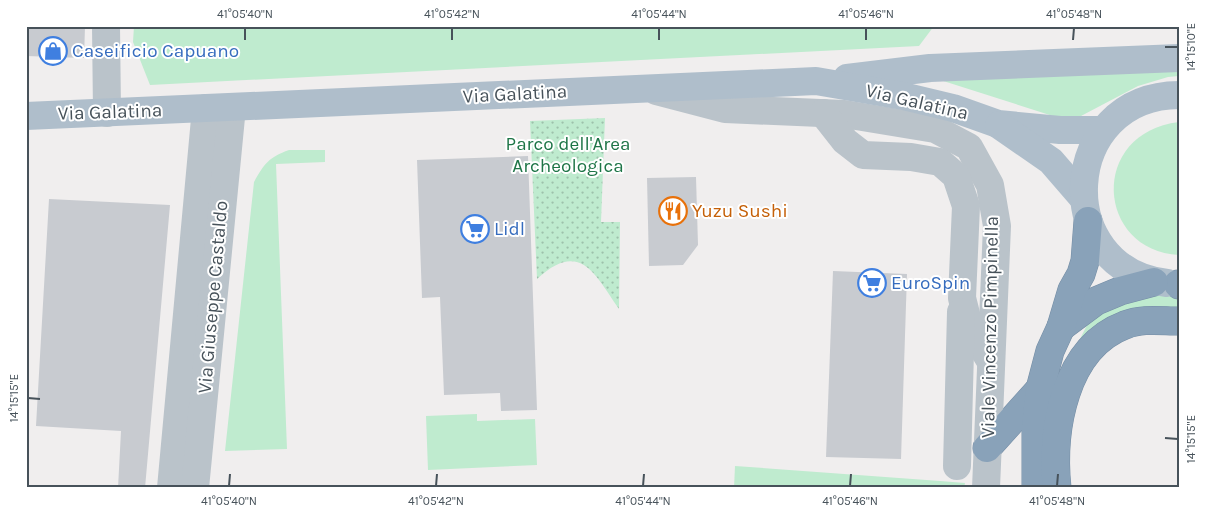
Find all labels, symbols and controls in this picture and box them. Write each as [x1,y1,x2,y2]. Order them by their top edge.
text: 41°05'40"N [217,7,273,21]
text: 41°05'42"N [424,7,480,21]
text: 41°05'44"N [631,7,687,21]
text: 41°05'46"N [838,7,894,21]
text: 41°05'48"N [1046,7,1102,21]
text: 14°15'10"E [1184,23,1198,71]
shop icon: Caseificio Capuano [38,36,68,66]
place label: Caseificio Capuano [72,40,239,62]
street label: Via Galatina [462,80,568,108]
street label: Via Galatina [864,80,970,124]
street label: Via Galatina [57,99,163,125]
park label: Parco dell'Area Archeologica [506,133,630,177]
restaurant icon: Yuzu Sushi [658,196,688,226]
street label: Via Giuseppe Castaldo [194,200,232,394]
place label: Yuzu Sushi [692,200,788,222]
supermarket icon: Lidl [460,214,490,244]
street label: Viale Vincenzo Pimpinella [977,216,1003,438]
place label: Lidl [494,218,525,240]
supermarket icon: EuroSpin [857,268,887,298]
place label: EuroSpin [891,272,970,294]
text: 14°15'15"E [7,374,21,422]
text: 14°15'15"E [1184,415,1198,463]
text: 41°05'40"N [201,494,257,508]
text: 41°05'42"N [408,494,464,508]
text: 41°05'44"N [615,494,671,508]
text: 41°05'46"N [822,494,878,508]
text: 41°05'48"N [1029,494,1085,508]

